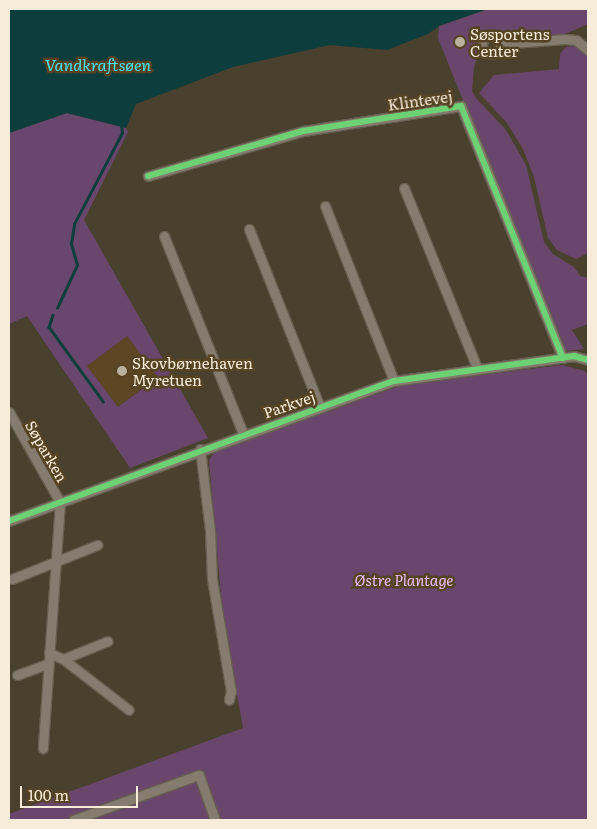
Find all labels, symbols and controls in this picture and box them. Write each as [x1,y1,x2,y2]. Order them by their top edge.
place label: Søsportens Center [470,24,549,59]
marker: Søsportens Center [454,36,466,48]
water label: Vandkraftsøen [45,54,151,74]
street label: Klintevej [386,87,454,113]
place label: Skovbørnehaven Myretuen [132,353,253,388]
marker: Skovbørnehaven Myretuen [116,365,128,377]
street label: Parkvej [261,387,317,421]
street label: Søparken [22,417,72,485]
park label: Østre Plantage [354,571,454,589]
scale bar [22,776,140,808]
text: 100 m [28,783,69,806]

